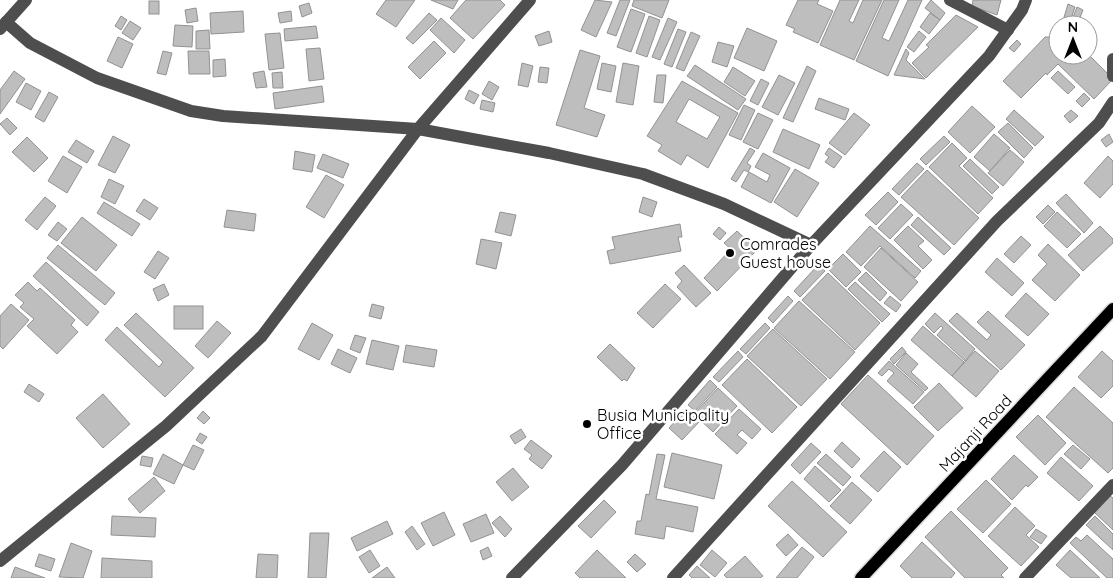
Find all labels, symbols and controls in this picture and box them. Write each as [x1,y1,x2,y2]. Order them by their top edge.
north arrow [1048,15,1098,65]
text: N [1068,18,1078,36]
place label: Comrades Guest house [740,234,831,272]
marker: Comrades Guest house [724,247,736,259]
street label: Majanji Road [934,390,1016,476]
place label: Busia Municipality Office [597,405,729,443]
marker: Busia Municipality Office [581,418,593,430]

